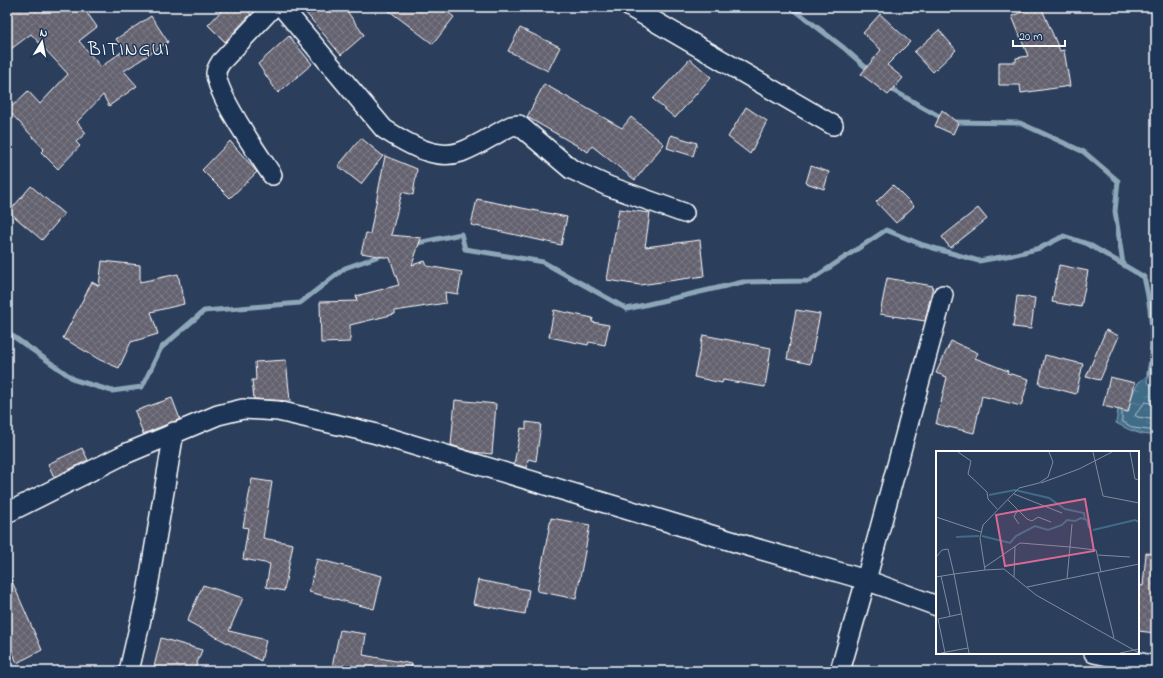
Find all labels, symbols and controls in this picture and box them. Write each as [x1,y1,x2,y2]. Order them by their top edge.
north arrow [22,22,62,62]
scale bar [1013,22,1065,48]
text: N [39,25,49,42]
text: 20 m [1019,28,1042,46]
district label: BITINGUI [87,37,170,64]
inset map [936,451,1139,654]

